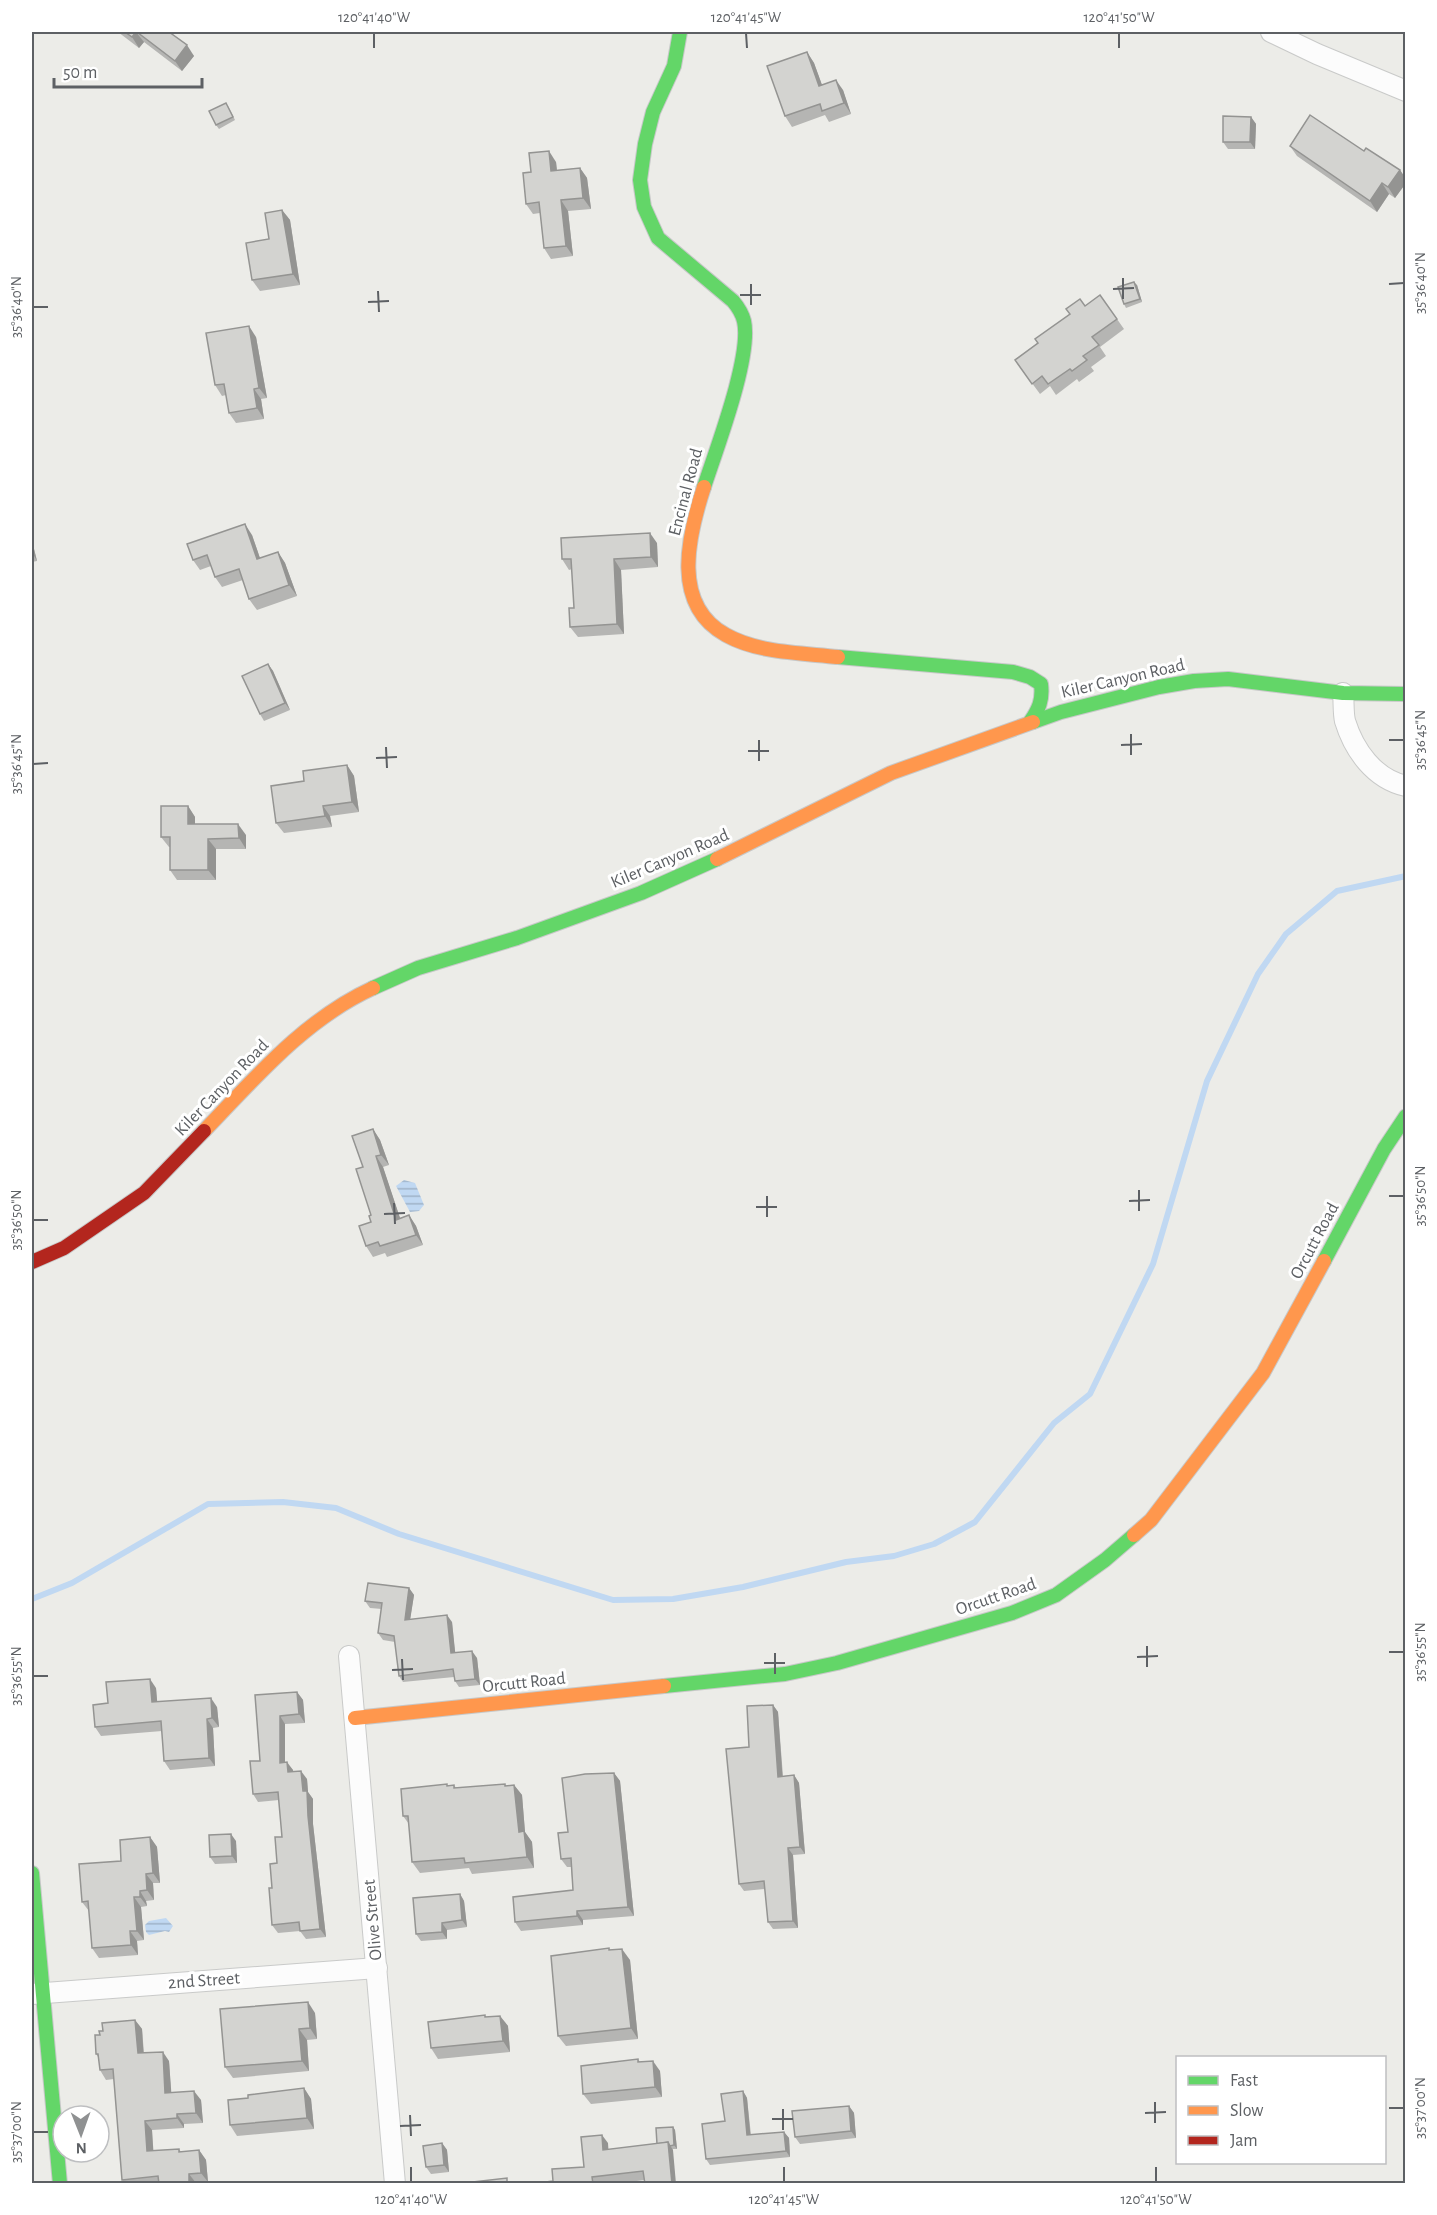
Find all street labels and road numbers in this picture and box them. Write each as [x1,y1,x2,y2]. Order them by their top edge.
street label: Encinal Road [666,446,706,538]
street label: Kiler Canyon Road [1059,656,1187,702]
street label: Kiler Canyon Road [608,826,732,892]
street label: Kiler Canyon Road [172,1036,272,1140]
street label: Orcutt Road [1287,1200,1343,1282]
street label: Orcutt Road [954,1575,1038,1619]
street label: Orcutt Road [481,1670,567,1696]
street label: Olive Street [360,1879,386,1961]
street label: 2nd Street [167,1969,241,1992]

